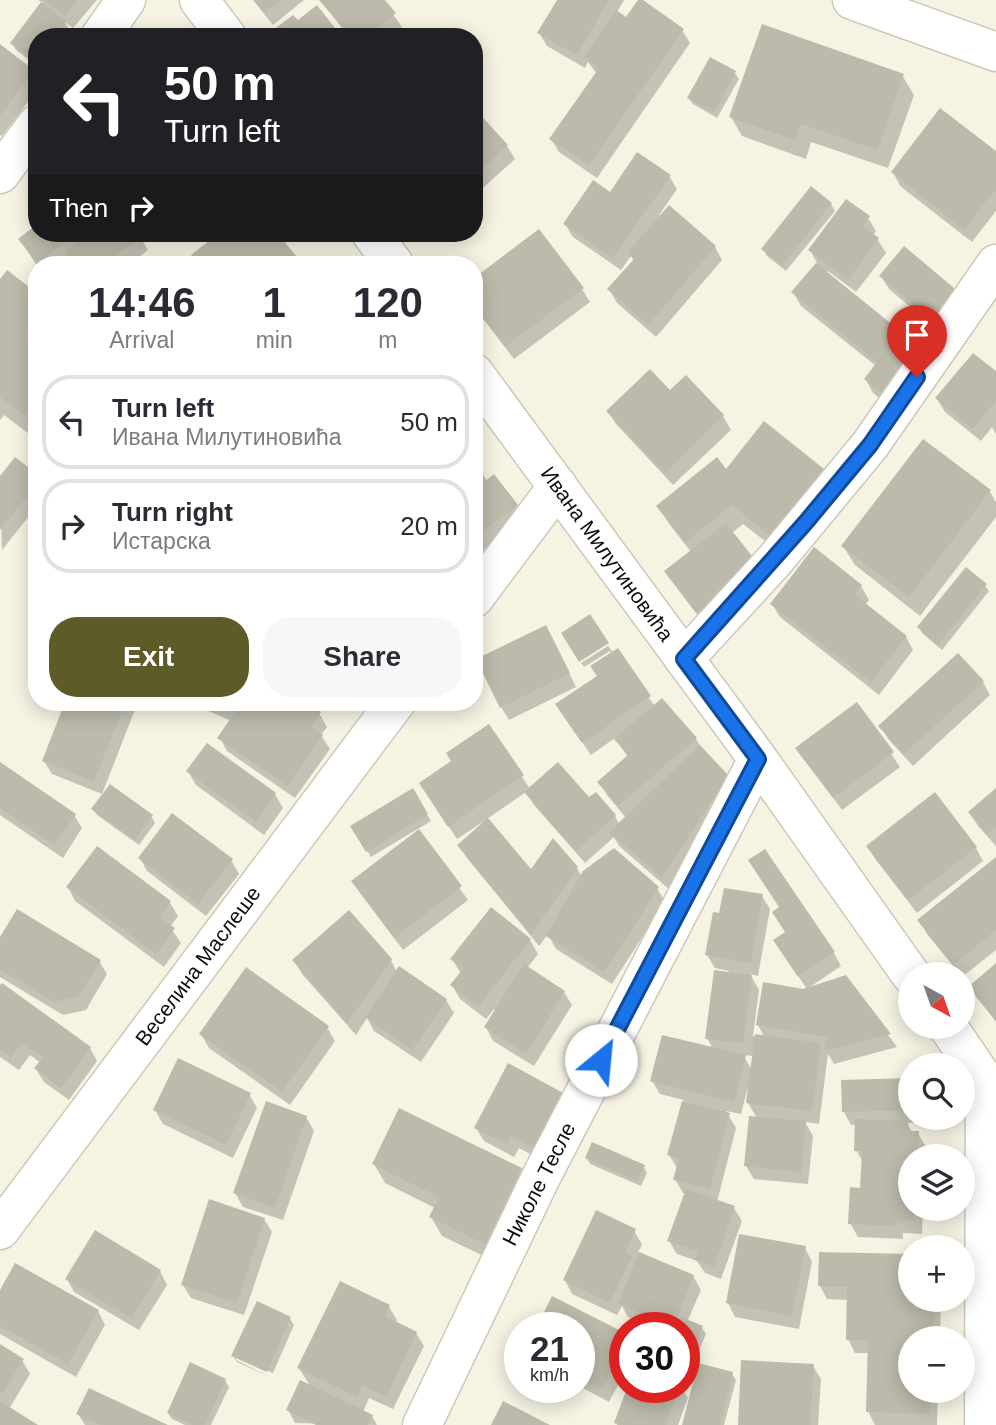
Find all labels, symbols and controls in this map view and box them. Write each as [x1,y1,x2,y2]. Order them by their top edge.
icon: left [49,56,140,147]
text: 50 m [164,56,276,110]
text: Turn left [164,113,280,149]
icon: right [122,189,160,227]
text: Then [49,193,108,223]
text: 14:46 [88,279,196,326]
text: 1 [262,279,286,326]
text: 120 [353,279,423,326]
pin [887,305,947,377]
icon: arrive [898,316,936,354]
text: Arrival [109,327,174,353]
text: min [256,327,293,353]
text: m [378,327,397,353]
text: Turn left [112,393,214,423]
icon: left [53,403,91,441]
text: 50 m [400,407,458,437]
text: Ивана Милутиновића [112,424,342,450]
street label: Ивана Милутиновића [536,462,679,646]
text: Turn right [112,497,233,527]
icon: right [53,507,91,545]
text: 20 m [400,511,458,541]
text: Истарска [112,528,211,554]
button: Exit [49,617,249,697]
button: Share [263,617,462,697]
street label: Веселина Маслеше [130,882,265,1050]
north arrow [898,962,975,1040]
map controls [898,962,975,1403]
position arrow [564,1023,638,1097]
button: search [898,1053,975,1130]
street label: Николе Тесле [498,1118,579,1249]
button: layers [898,1144,975,1221]
button: + [898,1235,975,1312]
speed limit sign: 30 [609,1312,700,1403]
button: − [898,1326,975,1403]
text: 21 [530,1329,569,1368]
text: km/h [530,1365,569,1385]

